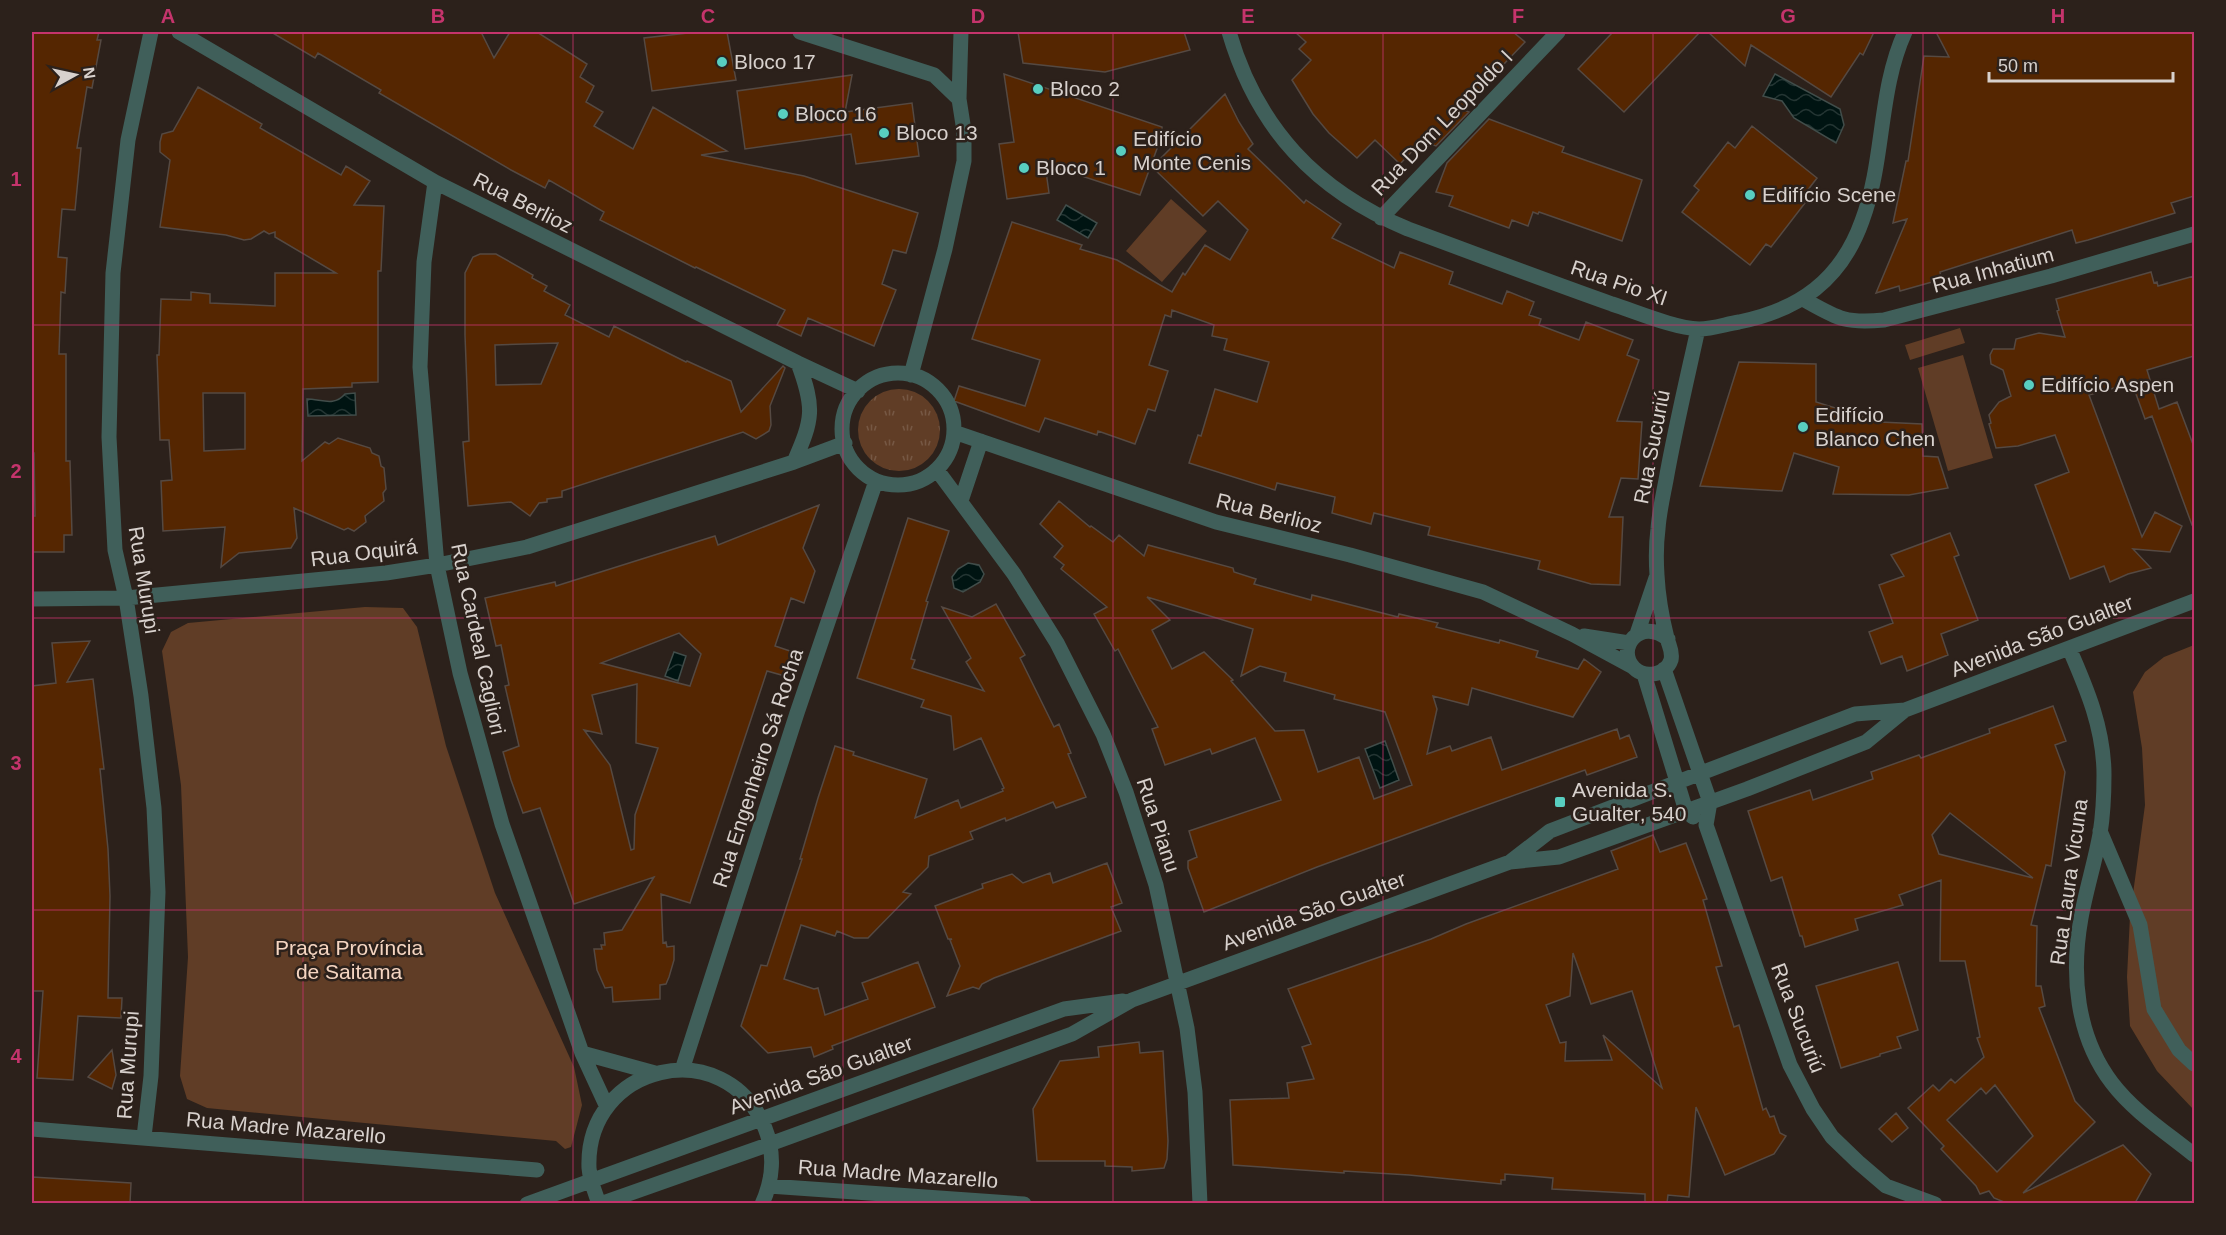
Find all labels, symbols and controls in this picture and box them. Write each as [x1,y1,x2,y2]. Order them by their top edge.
text: A [161,5,175,27]
text: B [431,5,445,27]
text: C [701,5,715,27]
text: D [971,5,985,27]
text: E [1241,5,1255,27]
text: F [1512,5,1524,27]
text: G [1780,5,1796,27]
text: H [2051,5,2065,27]
north arrow [45,45,105,105]
street label: Rua Dom Leopoldo I [1366,45,1517,200]
scale bar [1989,45,2174,83]
place label: Bloco 17 [734,50,816,73]
marker: Bloco 17 [715,55,729,69]
text: 50 m [1998,56,2038,76]
text: N [80,66,99,80]
place label: Bloco 2 [1050,77,1120,100]
marker: Bloco 2 [1031,82,1045,96]
place label: Bloco 16 [795,102,877,125]
marker: Bloco 16 [776,107,790,121]
place label: Bloco 13 [896,121,978,144]
marker: Bloco 13 [877,126,891,140]
place label: Edifício Monte Cenis [1133,127,1251,174]
marker: Edifício Monte Cenis [1114,144,1128,158]
place label: Bloco 1 [1036,156,1106,179]
marker: Bloco 1 [1017,161,1031,175]
text: 1 [10,168,22,190]
street label: Rua Berlioz [470,168,577,237]
place label: Edifício Scene [1762,183,1896,206]
marker: Edifício Scene [1743,188,1757,202]
street label: Rua Inhatium [1930,242,2056,297]
street label: Rua Pio XI [1568,255,1670,310]
place label: Edifício Aspen [2041,373,2174,396]
marker: Edifício Aspen [2022,378,2036,392]
street label: Rua Sucuriú [1629,388,1674,506]
place label: Edifício Blanco Chen [1815,403,1935,450]
marker: Edifício Blanco Chen [1796,420,1810,434]
text: 2 [10,460,22,482]
street label: Rua Berlioz [1214,488,1325,537]
street label: Rua Murupi [125,525,164,635]
street label: Rua Oquirá [309,535,419,570]
street label: Rua Cardeal Cagliori [447,541,510,737]
street label: Avenida São Gualter [1947,590,2136,681]
street label: Rua Engenheiro Sá Rocha [708,645,807,890]
text: 3 [10,752,22,774]
street label: Rua Pianu [1132,775,1185,875]
place label: Avenida S. Gualter, 540 [1572,778,1686,825]
marker: Avenida S. Gualter, 540 [1553,795,1567,809]
street label: Rua Laura Vicuna [2045,797,2092,967]
street label: Avenida São Gualter [1219,867,1409,954]
park label: Praça Província de Saitama [275,936,423,983]
street label: Rua Sucuriú [1767,960,1830,1076]
street label: Rua Murupi [112,1010,143,1120]
street label: Avenida São Gualter [726,1031,916,1118]
text: 4 [10,1045,22,1067]
street label: Rua Madre Mazarello [185,1107,387,1148]
street label: Rua Madre Mazarello [797,1155,999,1192]

